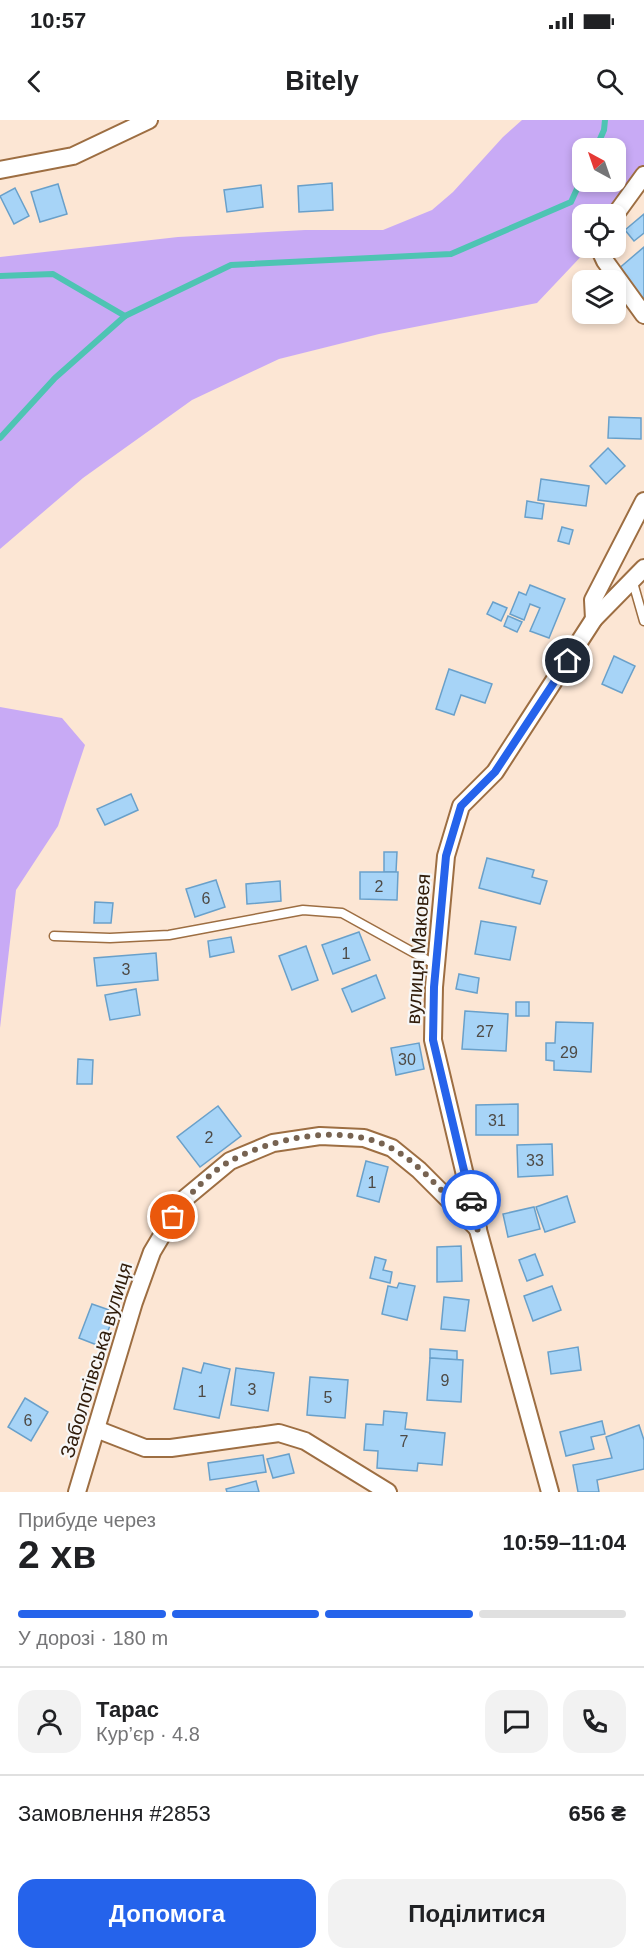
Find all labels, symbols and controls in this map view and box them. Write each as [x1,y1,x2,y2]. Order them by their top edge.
text: 10:57 [30,8,86,33]
icon: back [18,65,51,98]
icon: search [593,65,626,98]
text: Bitely [285,66,359,96]
north arrow [572,138,626,192]
map controls [572,138,626,324]
button: locate [572,204,626,258]
button: layers [572,270,626,324]
pin [542,635,593,686]
icon: home [551,644,584,677]
street label: вулиця Маковея [402,873,434,1025]
house number: 2 [375,878,384,895]
house number: 6 [202,890,211,907]
house number: 1 [342,945,351,962]
house number: 3 [122,961,131,978]
house number: 27 [476,1023,494,1040]
house number: 29 [560,1044,578,1061]
house number: 30 [398,1051,416,1068]
house number: 31 [488,1112,506,1129]
house number: 2 [205,1129,214,1146]
house number: 33 [526,1152,544,1169]
courier [441,1170,501,1230]
house number: 1 [368,1174,377,1191]
icon: car [455,1184,488,1217]
pin [147,1191,198,1242]
icon: bag [156,1200,189,1233]
street label: Заболотівська вулиця [56,1260,136,1460]
house number: 9 [441,1372,450,1389]
house number: 3 [248,1381,257,1398]
house number: 1 [198,1383,207,1400]
house number: 5 [324,1389,333,1406]
house number: 6 [24,1412,33,1429]
house number: 7 [400,1433,409,1450]
text: Прибуде через [18,1509,156,1531]
text: 10:59–11:04 [502,1530,626,1555]
text: 2 хв [18,1533,96,1576]
text: У дорозі · 180 m [18,1627,168,1649]
button: person [18,1690,81,1753]
button: chat [485,1690,548,1753]
button: phone [563,1690,626,1753]
text: Тарас [96,1697,159,1722]
text: Кур’єр · 4.8 [96,1723,200,1745]
text: Замовлення #2853 [18,1801,211,1826]
text: 656 ₴ [569,1801,626,1826]
button: Допомога [18,1879,316,1948]
button: Поділитися [328,1879,626,1948]

